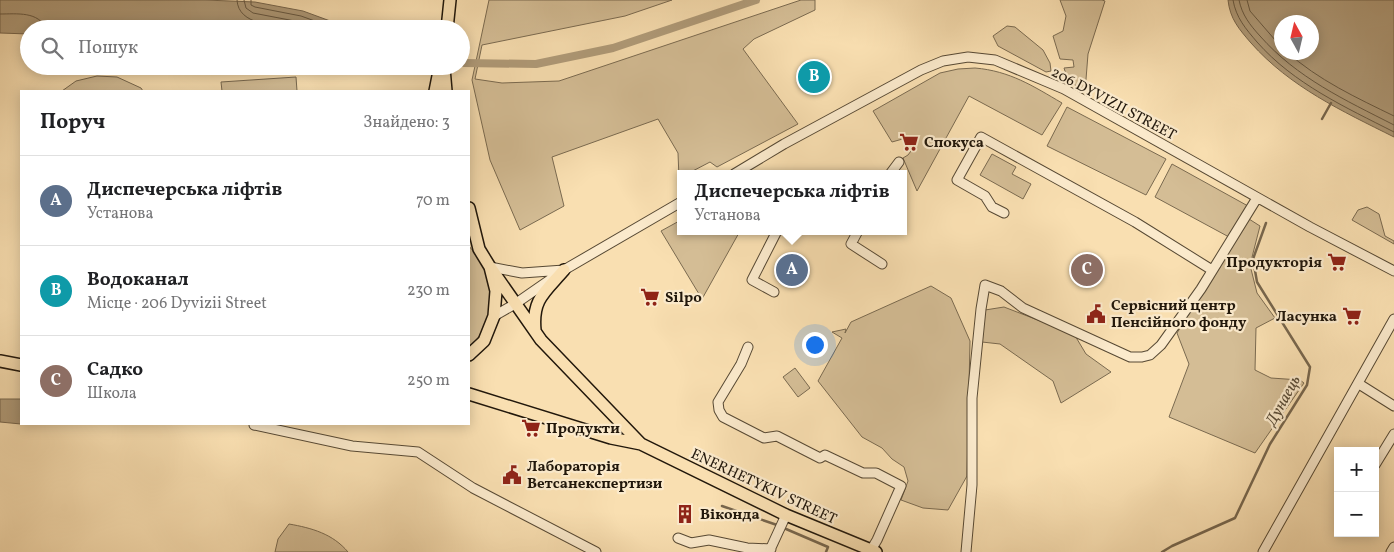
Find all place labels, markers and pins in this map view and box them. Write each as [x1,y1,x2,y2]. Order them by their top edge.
pin: B [798,58,830,96]
supermarket icon: Спокуса [898,131,920,153]
place label: Спокуса [924,133,984,154]
pin: A [776,251,808,289]
pin: C [1071,251,1103,289]
supermarket icon: Продукторія [1326,251,1348,273]
place label: Продукторія [1226,253,1322,274]
supermarket icon: Silpo [639,286,661,308]
place label: Silpo [665,288,702,309]
place label: Сервісний центр Пенсійного фонду [1111,296,1247,334]
public building icon: Сервісний центр Пенсійного фонду [1085,303,1107,325]
supermarket icon: Ласунка [1341,305,1363,327]
place label: Ласунка [1276,307,1337,328]
supermarket icon: Продукти [520,417,542,439]
place label: Продукти [546,419,620,440]
place label: Лабораторія Ветсанекспертизи [527,457,663,495]
public building icon: Лабораторія Ветсанекспертизи [501,464,523,486]
building icon: Віконда [674,503,696,525]
place label: Віконда [700,505,760,526]

